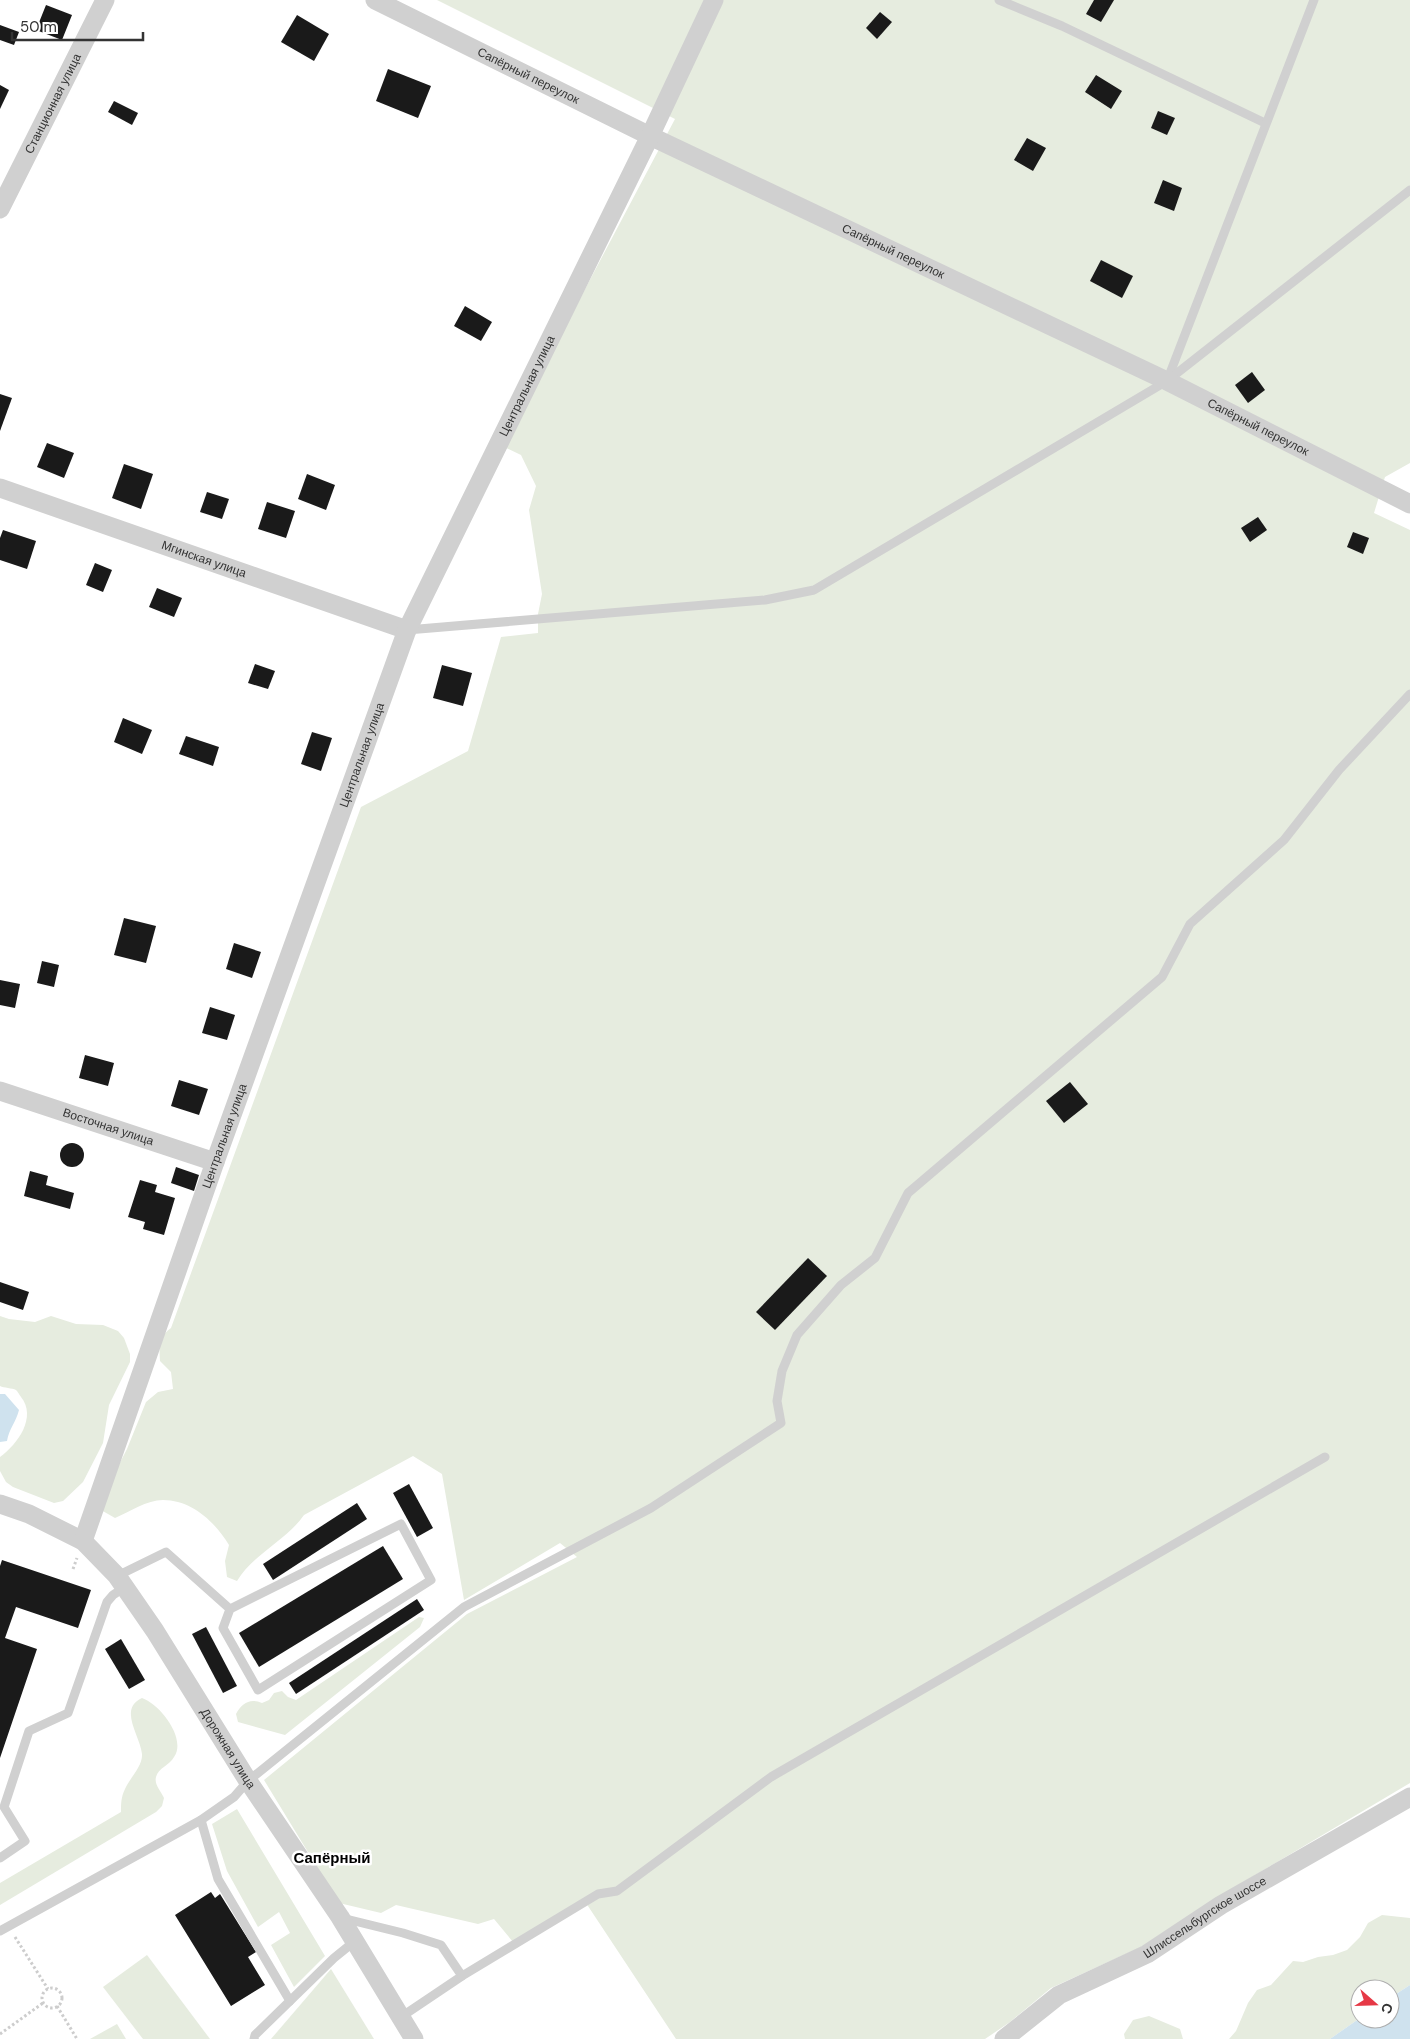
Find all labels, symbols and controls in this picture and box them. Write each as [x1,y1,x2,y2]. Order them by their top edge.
scale bar [12,10,144,42]
text: 50 m [20,17,57,37]
street label: Сапёрный переулок [475,44,583,108]
street label: Станционная улица [21,50,85,156]
street label: Сапёрный переулок [839,220,948,283]
street label: Центральная улица [496,332,559,439]
street label: Сапёрный переулок [1205,395,1312,460]
street label: Мгинская улица [159,537,249,581]
street label: Центральная улица [336,700,388,810]
street label: Центральная улица [198,1081,251,1191]
street label: Восточная улица [61,1104,156,1149]
street label: Дорожная улица [197,1705,259,1792]
district label: Сапёрный [293,1848,371,1868]
street label: Шлиссельбургское шоссе [1140,1873,1270,1962]
north arrow [1350,1979,1400,2029]
text: С [1377,2001,1397,2016]

